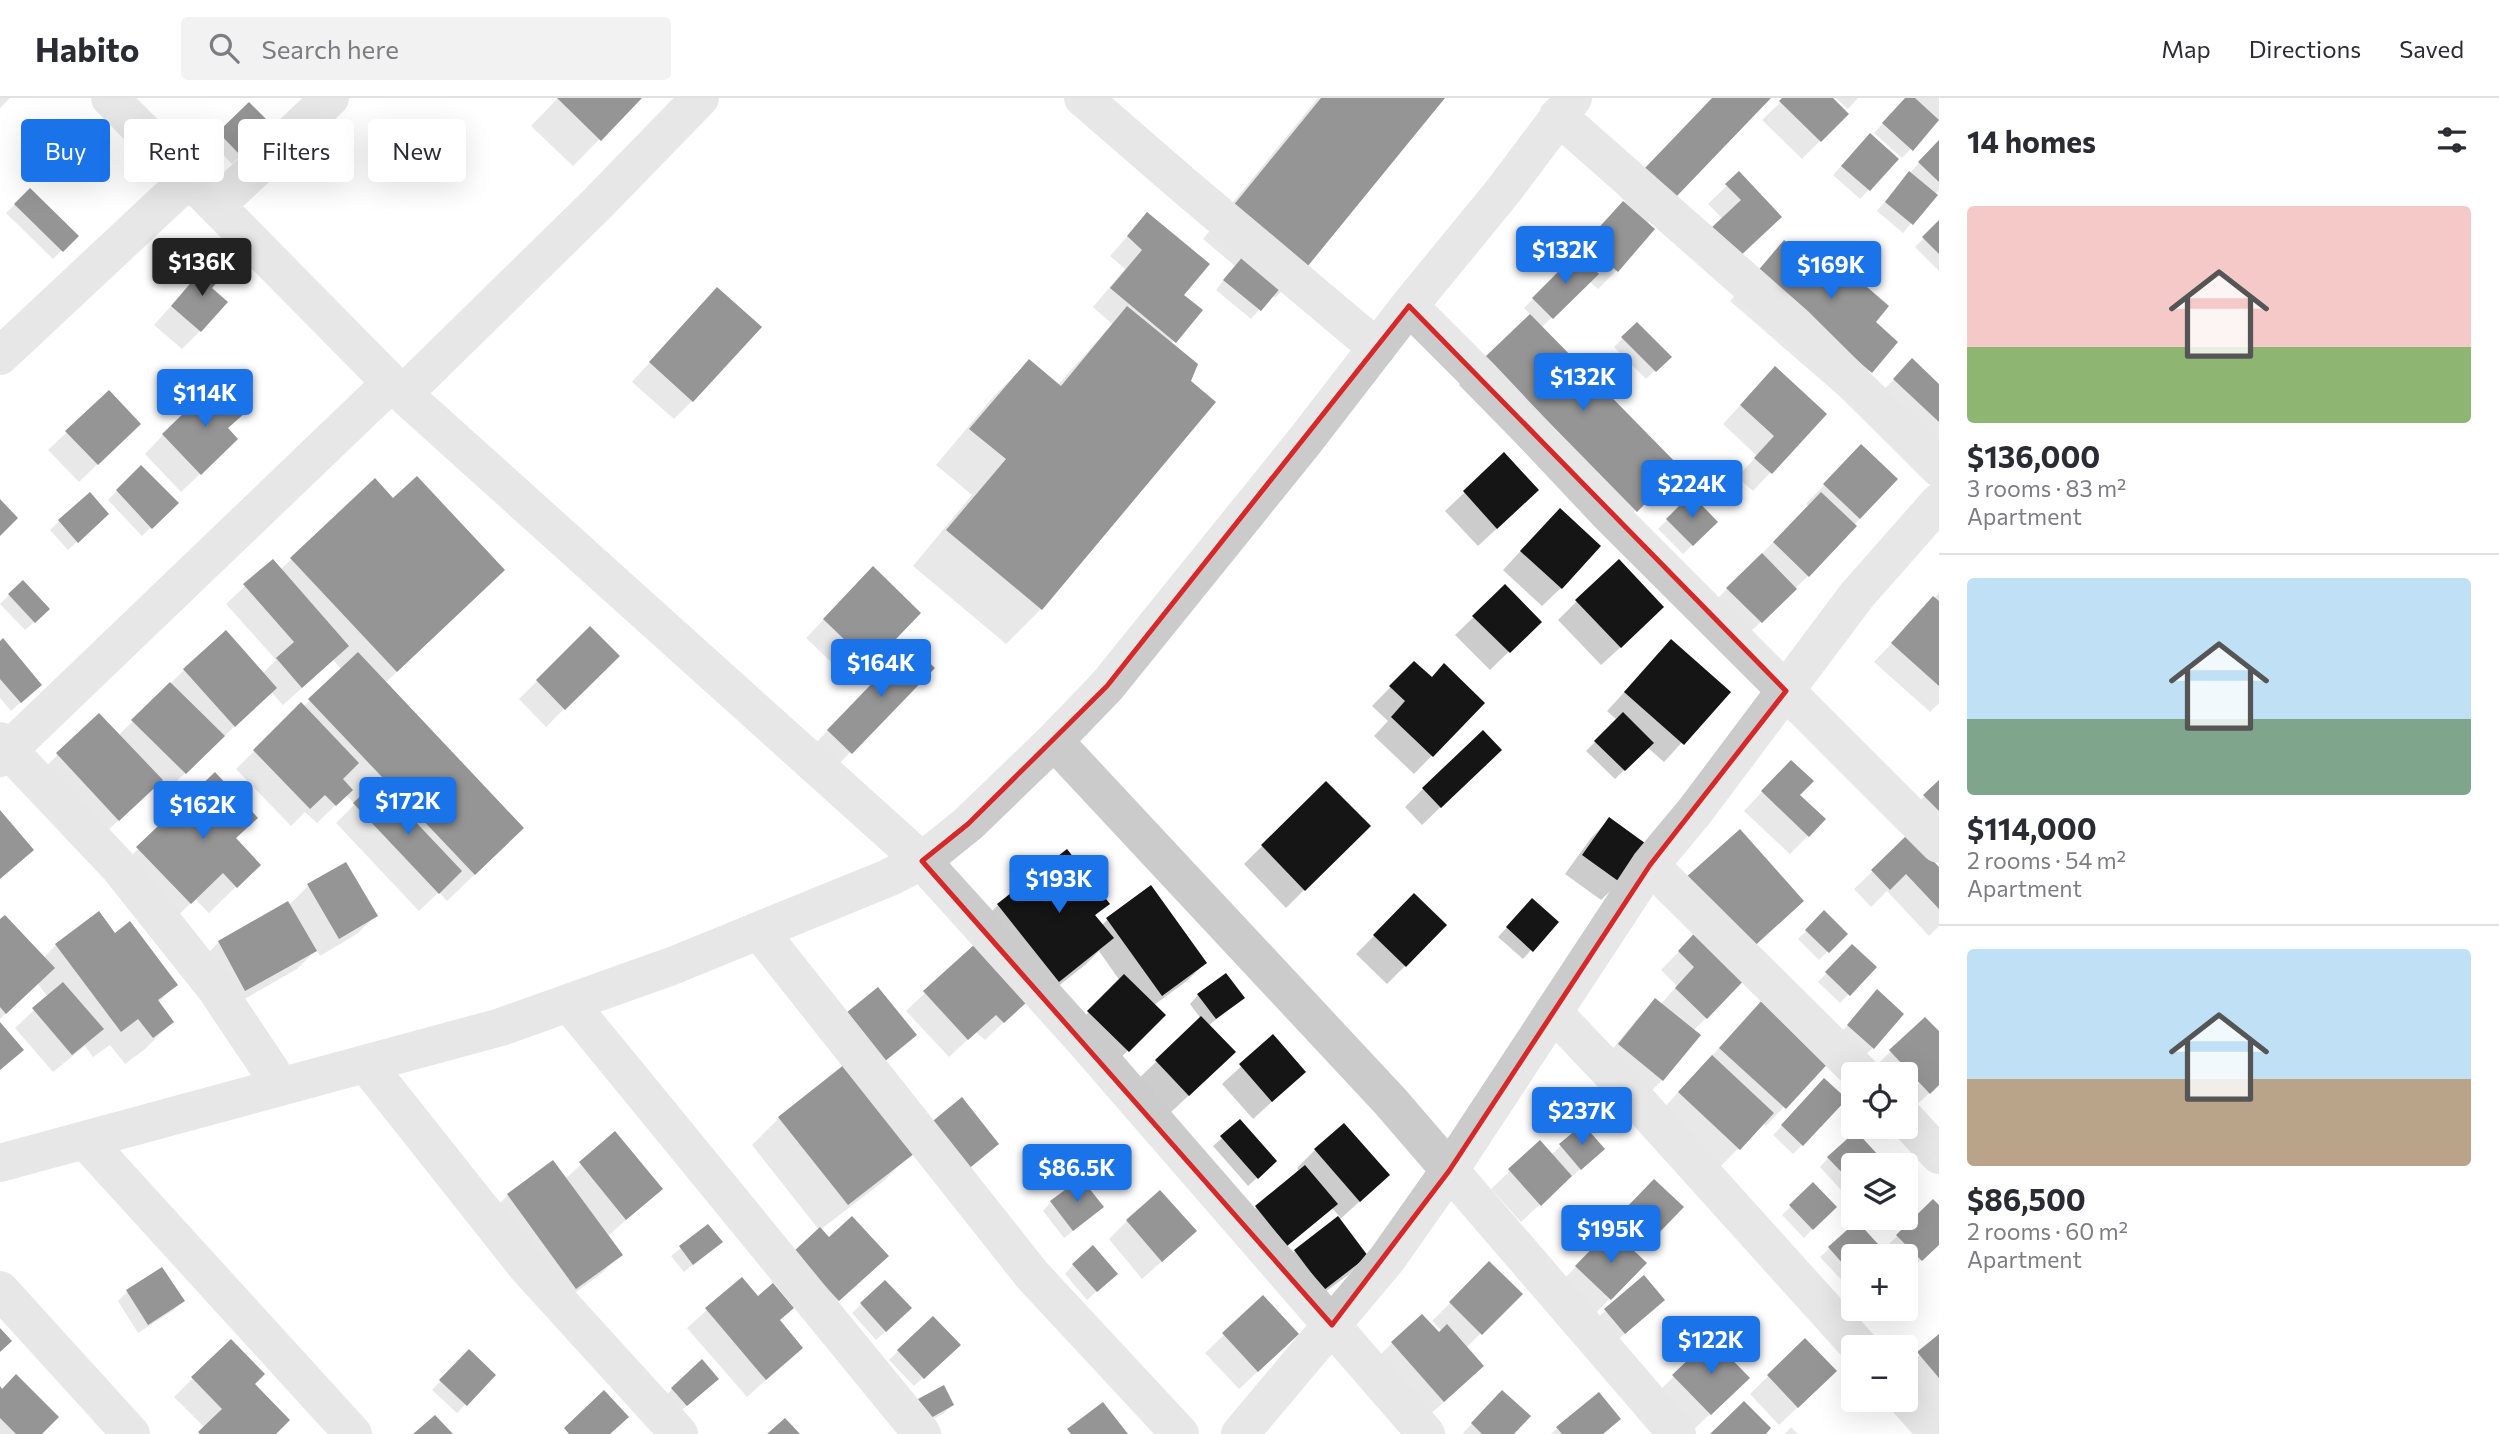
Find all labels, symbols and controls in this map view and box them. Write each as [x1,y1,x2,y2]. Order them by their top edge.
search box [181,17,671,80]
text: Habito [35,28,139,69]
icon: search [205,29,243,67]
text: Search here [261,33,399,64]
text: Map [2161,34,2211,63]
text: Directions [2249,34,2361,63]
text: Saved [2399,34,2464,63]
chip: Buy [21,119,110,182]
chip: Rent [124,119,224,182]
chip: Filters [238,119,354,182]
chip: New [368,119,466,182]
icon: filters [2433,121,2471,159]
text: 14 homes [1967,122,2096,159]
pin: $132K [1516,226,1614,286]
text: $132K [1532,235,1598,263]
pin: $136K [153,238,251,298]
pin: $169K [1782,242,1880,301]
text: $136K [168,247,236,275]
text: $169K [1797,250,1865,278]
icon: home [2156,251,2282,377]
pin: $132K [1534,354,1632,413]
text: $132K [1550,362,1616,390]
pin: $114K [156,370,254,429]
text: $114K [173,378,237,406]
text: $136,000 [1967,437,2100,474]
pin: $224K [1643,460,1741,520]
text: $224K [1657,469,1727,497]
text: 3 rooms · 83 m² [1967,474,2126,502]
text: Apartment [1967,502,2082,530]
icon: home [2156,623,2282,749]
pin: $164K [832,640,930,699]
text: $164K [847,648,915,676]
pin: $172K [359,778,457,837]
pin: $162K [154,782,252,841]
text: $172K [375,786,441,814]
text: $162K [170,790,236,818]
text: $114,000 [1967,809,2097,846]
text: 2 rooms · 54 m² [1967,846,2126,874]
pin: $193K [1010,856,1108,915]
text: $193K [1025,864,1093,892]
text: Apartment [1967,874,2082,902]
icon: home [2156,994,2282,1120]
map controls [1841,1062,1918,1412]
button: locate [1841,1062,1918,1139]
pin: $237K [1533,1088,1631,1147]
text: $237K [1548,1096,1616,1124]
pin: $86.5K [1020,1144,1134,1204]
text: $86.5K [1039,1153,1115,1181]
button: layers [1841,1153,1918,1230]
text: $86,500 [1967,1180,2086,1217]
pin: $195K [1562,1206,1660,1265]
text: $195K [1577,1214,1645,1242]
text: 2 rooms · 60 m² [1967,1217,2128,1245]
button: + [1841,1244,1918,1321]
text: Apartment [1967,1245,2082,1273]
pin: $122K [1662,1316,1760,1376]
text: $122K [1678,1325,1744,1353]
button: − [1841,1335,1918,1412]

